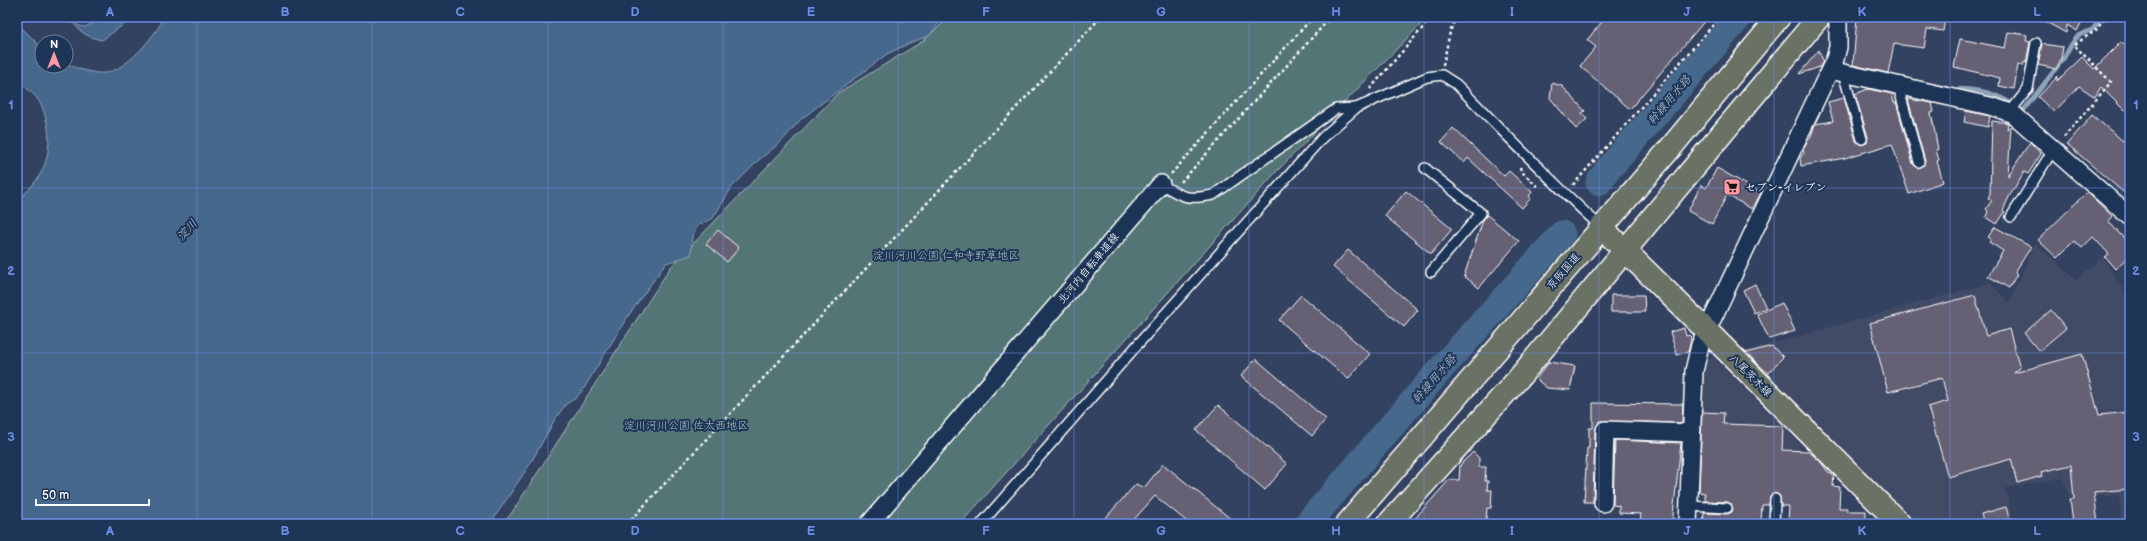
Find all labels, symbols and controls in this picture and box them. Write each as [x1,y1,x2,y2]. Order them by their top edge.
text: A [105,4,114,20]
text: B [280,4,290,20]
text: C [455,4,465,20]
text: D [630,4,640,20]
text: E [807,4,816,20]
text: F [982,4,990,20]
text: G [1156,4,1166,20]
text: H [1331,4,1341,20]
text: I [1510,4,1514,20]
text: J [1683,4,1691,20]
text: K [1858,4,1867,20]
text: L [2033,4,2041,20]
north arrow [34,34,74,74]
text: N [50,38,58,51]
water label: 幹線用水路 [1644,72,1695,128]
text: 1 [8,97,14,113]
text: 1 [2133,97,2139,113]
supermarket icon: セブン-イレブン [1722,177,1742,197]
place label: セブン-イレブン [1745,181,1827,194]
water label: 淀川 [174,216,201,244]
street label: 北河内自転車道線 [1055,230,1122,306]
park label: 淀川河川公園 仁和寺野草地区 [873,249,1019,262]
street label: 京阪国道 [1544,250,1583,292]
text: 2 [7,263,15,279]
text: 2 [2132,263,2140,279]
water label: 幹線用水路 [1409,351,1460,407]
street label: 八尾茨木線 [1727,351,1775,399]
park label: 淀川河川公園 佐太西地区 [624,419,748,432]
text: 3 [7,429,15,445]
text: 3 [2132,429,2140,445]
scale bar [36,481,149,507]
text: 50 m [42,488,69,503]
text: A [105,523,114,539]
text: B [280,523,290,539]
text: C [455,523,465,539]
text: D [630,523,640,539]
text: E [807,523,816,539]
text: F [982,523,990,539]
text: G [1156,523,1166,539]
text: H [1331,523,1341,539]
text: I [1510,523,1514,539]
text: J [1683,523,1691,539]
text: K [1858,523,1867,539]
text: L [2033,523,2041,539]

